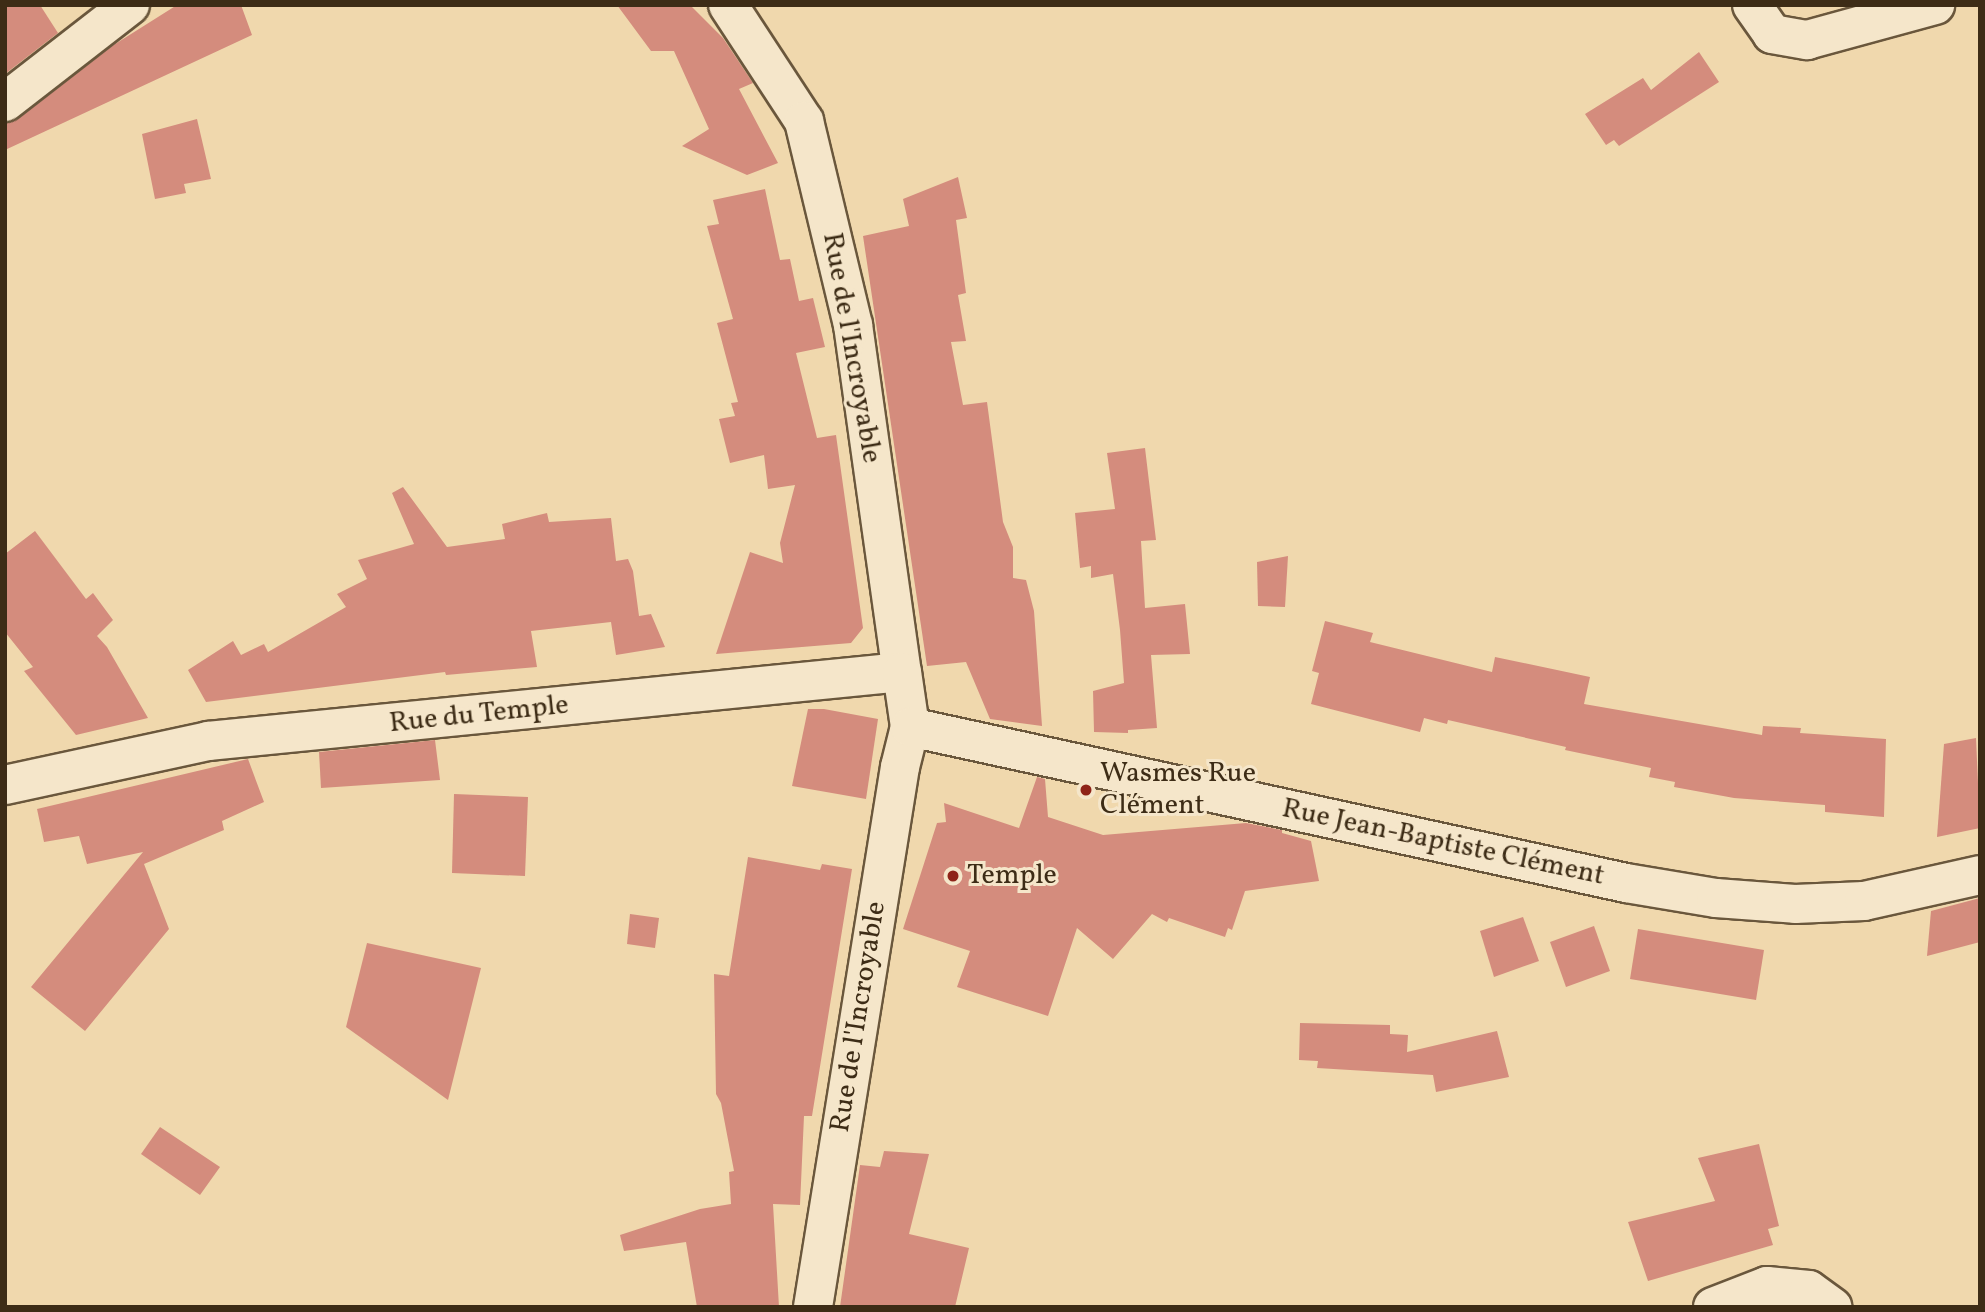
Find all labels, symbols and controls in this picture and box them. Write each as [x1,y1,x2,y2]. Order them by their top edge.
street label: Rue de l'Incroyable [814,230,888,466]
street label: Rue du Temple [387,689,571,741]
place label: Wasmes Rue Clément [1100,757,1256,823]
marker: Wasmes Rue Clément [1078,782,1094,798]
street label: Rue Jean-Baptiste Clément [1279,792,1607,894]
place label: Temple [967,859,1057,893]
marker: Temple [945,868,961,884]
street label: Rue de l'Incroyable [824,899,894,1135]

